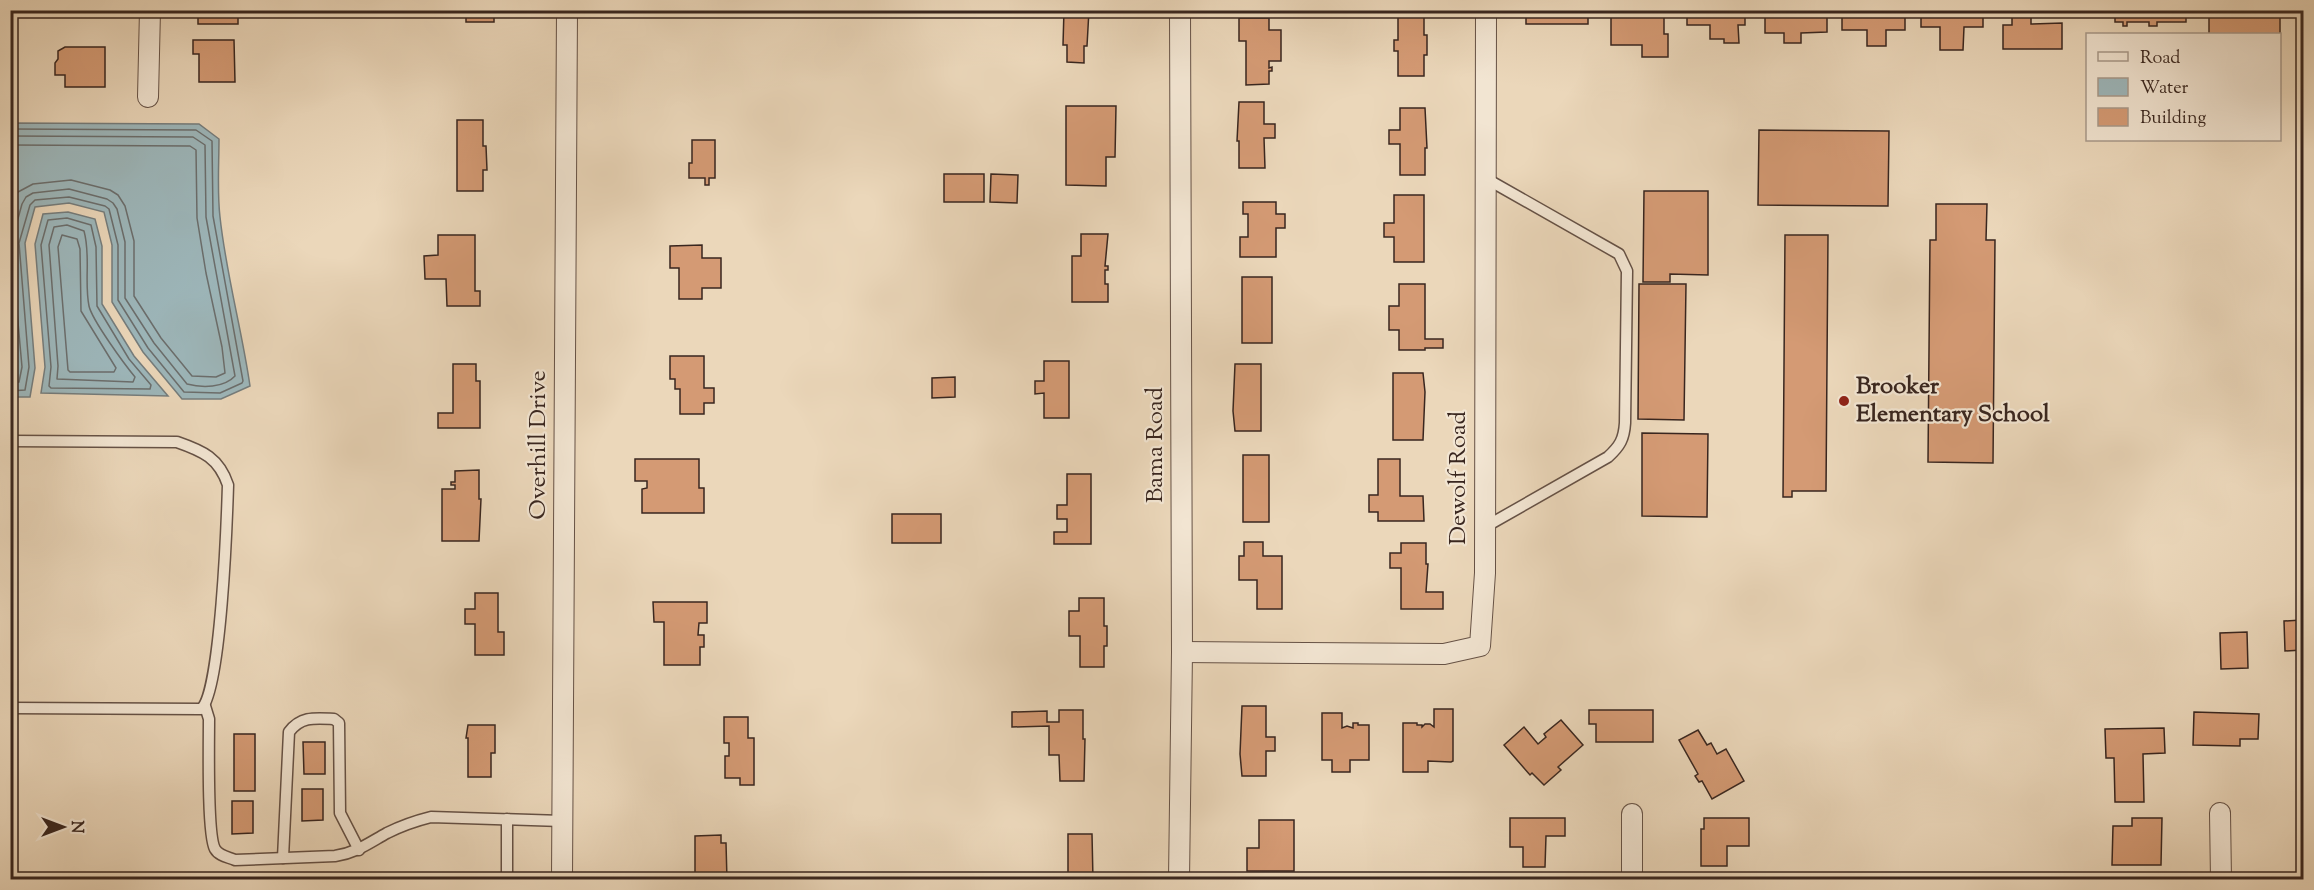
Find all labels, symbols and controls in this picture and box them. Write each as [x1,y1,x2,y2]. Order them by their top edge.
legend [2086,33,2281,141]
text: Road [2140,46,2180,72]
text: Water [2140,76,2189,102]
text: Building [2140,106,2206,132]
street label: Overhill Drive [522,370,556,520]
place label: Brooker Elementary School [1856,370,2050,432]
street label: Bama Road [1139,386,1173,503]
marker: Brooker Elementary School [1837,394,1851,408]
street label: Dewolf Road [1442,410,1476,545]
north arrow [33,797,93,857]
text: N [64,821,87,834]

